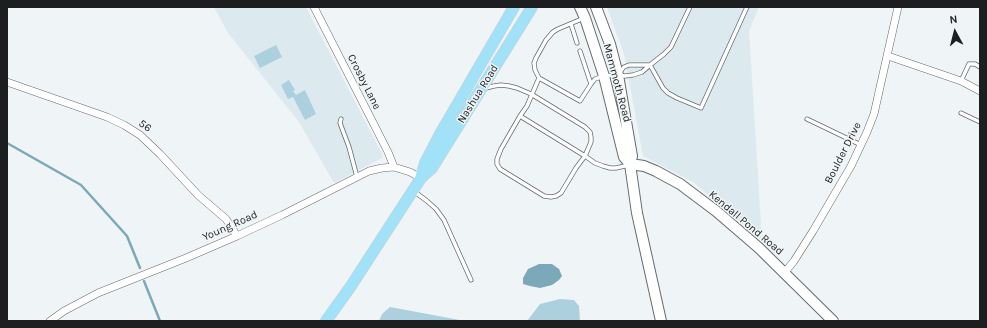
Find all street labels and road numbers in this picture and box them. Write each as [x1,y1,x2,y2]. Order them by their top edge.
street label: Mammoth Road [600,42,634,124]
street label: Crosby Lane [344,52,384,112]
street label: Nashua Road [455,62,501,126]
street label: 56 [136,117,154,135]
street label: Boulder Drive [822,120,864,186]
street label: Kendall Pond Road [706,188,786,258]
street label: Young Road [200,208,260,244]

